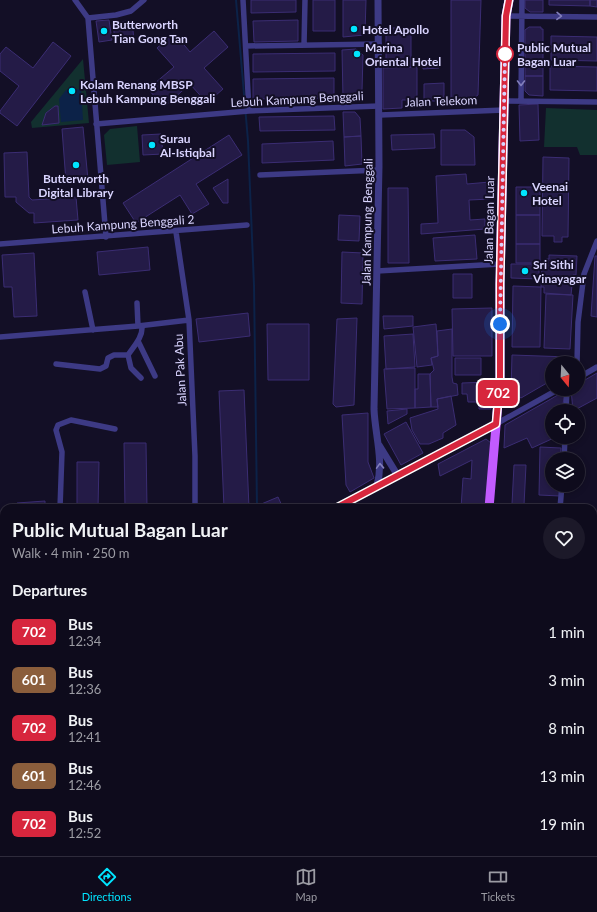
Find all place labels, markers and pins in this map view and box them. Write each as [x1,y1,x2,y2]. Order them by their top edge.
place label: Butterworth Tian Gong Tan [112,17,188,46]
place label: Hotel Apollo [362,22,429,37]
marker: Hotel Apollo [349,24,359,34]
marker: Butterworth Tian Gong Tan [99,26,109,36]
place label: Marina Oriental Hotel [365,40,441,69]
place label: Public Mutual Bagan Luar [517,40,591,69]
marker: Public Mutual Bagan Luar [496,45,514,63]
marker: Marina Oriental Hotel [352,49,362,59]
place label: Kolam Renang MBSP Lebuh Kampung Benggali [80,77,215,106]
marker: Kolam Renang MBSP Lebuh Kampung Benggali [67,86,77,96]
place label: Surau Al-Istiqbal [159,131,215,160]
marker: Surau Al-Istiqbal [147,140,157,150]
marker: Butterworth Digital Library [71,160,81,170]
place label: Butterworth Digital Library [38,171,114,200]
place label: Veenai Hotel [531,179,568,208]
marker: Veenai Hotel [519,188,529,198]
place label: Sri Sithi Vinayagar [532,257,587,286]
marker: Sri Sithi Vinayagar [520,266,530,276]

